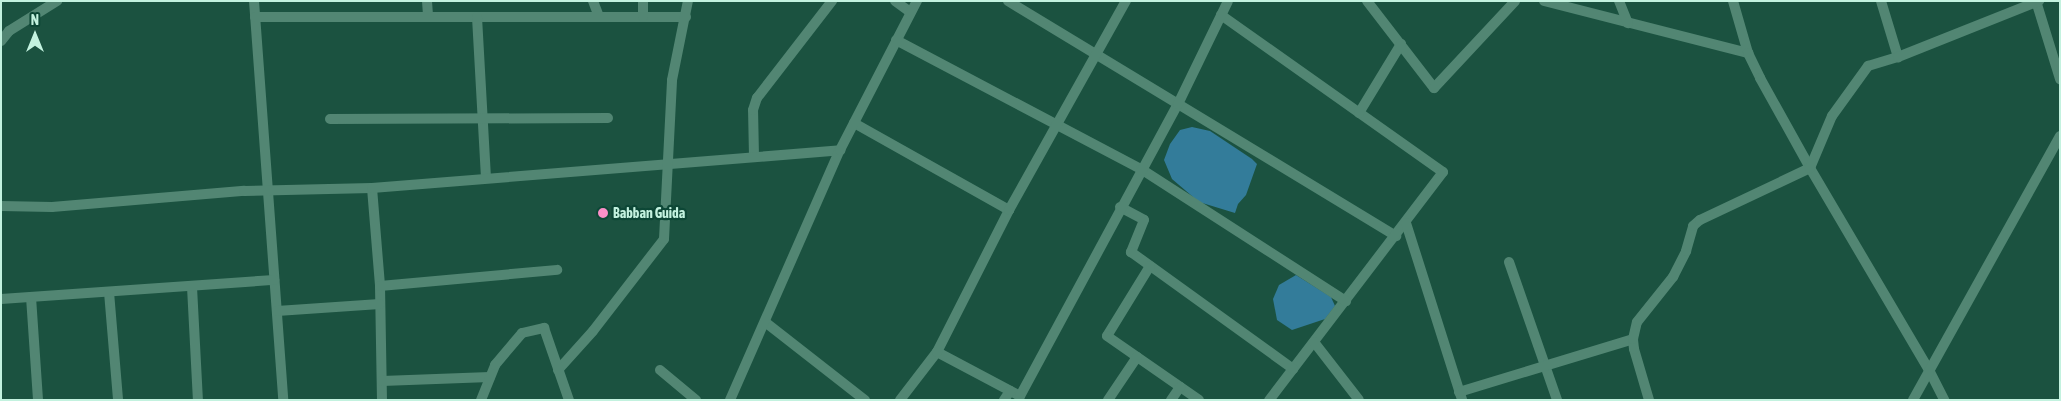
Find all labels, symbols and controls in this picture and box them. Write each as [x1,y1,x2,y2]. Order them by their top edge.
north arrow [10,10,60,60]
text: N [31,12,39,28]
place label: Babban Guida [613,205,685,221]
marker: Babban Guida [597,207,609,219]

